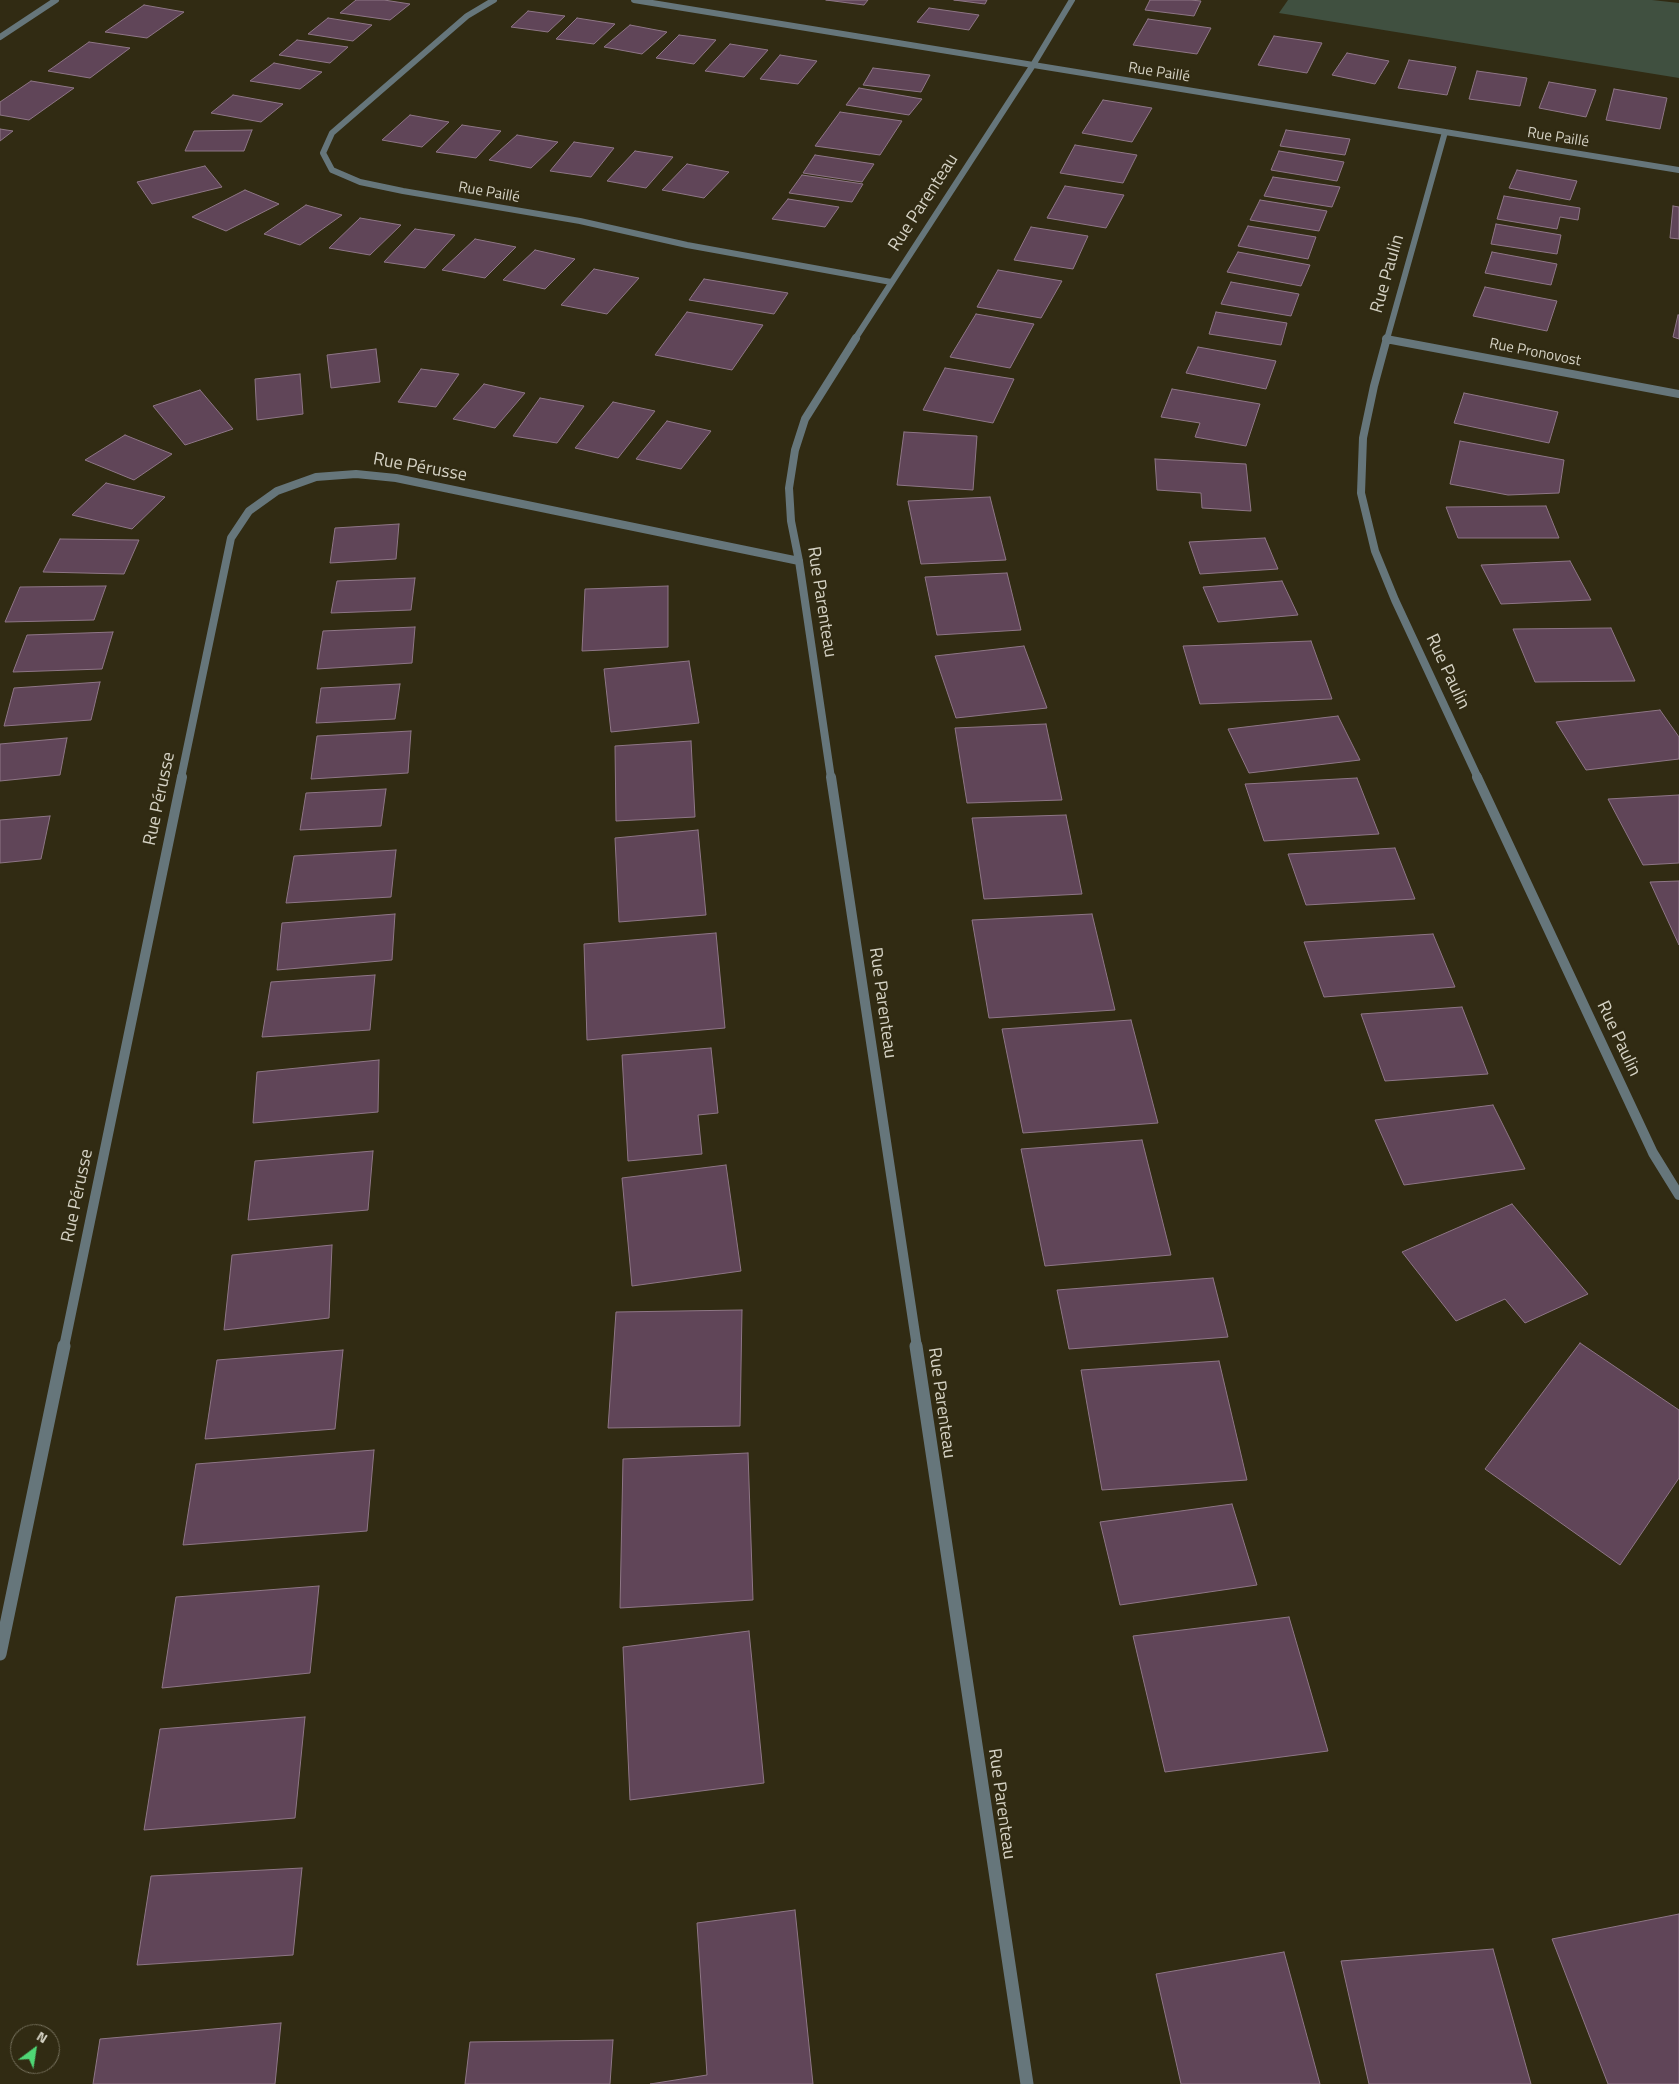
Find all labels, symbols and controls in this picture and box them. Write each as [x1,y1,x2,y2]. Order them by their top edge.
street label: Rue Paillé [1127,59,1191,87]
street label: Rue Paillé [1526,124,1590,152]
street label: Rue Parenteau [884,150,964,256]
street label: Rue Paillé [457,179,521,207]
street label: Rue Paulin [1367,232,1409,316]
street label: Rue Pronovost [1488,335,1582,371]
street label: Rue Pérusse [371,449,469,487]
street label: Rue Parenteau [802,545,840,659]
street label: Rue Paulin [1420,631,1474,713]
street label: Rue Pérusse [140,750,180,848]
street label: Rue Parenteau [864,946,900,1060]
street label: Rue Paulin [1591,998,1645,1080]
street label: Rue Pérusse [58,1147,98,1245]
street label: Rue Parenteau [923,1346,959,1460]
street label: Rue Parenteau [983,1747,1019,1861]
north arrow [10,2024,60,2074]
text: N [33,2025,52,2048]

